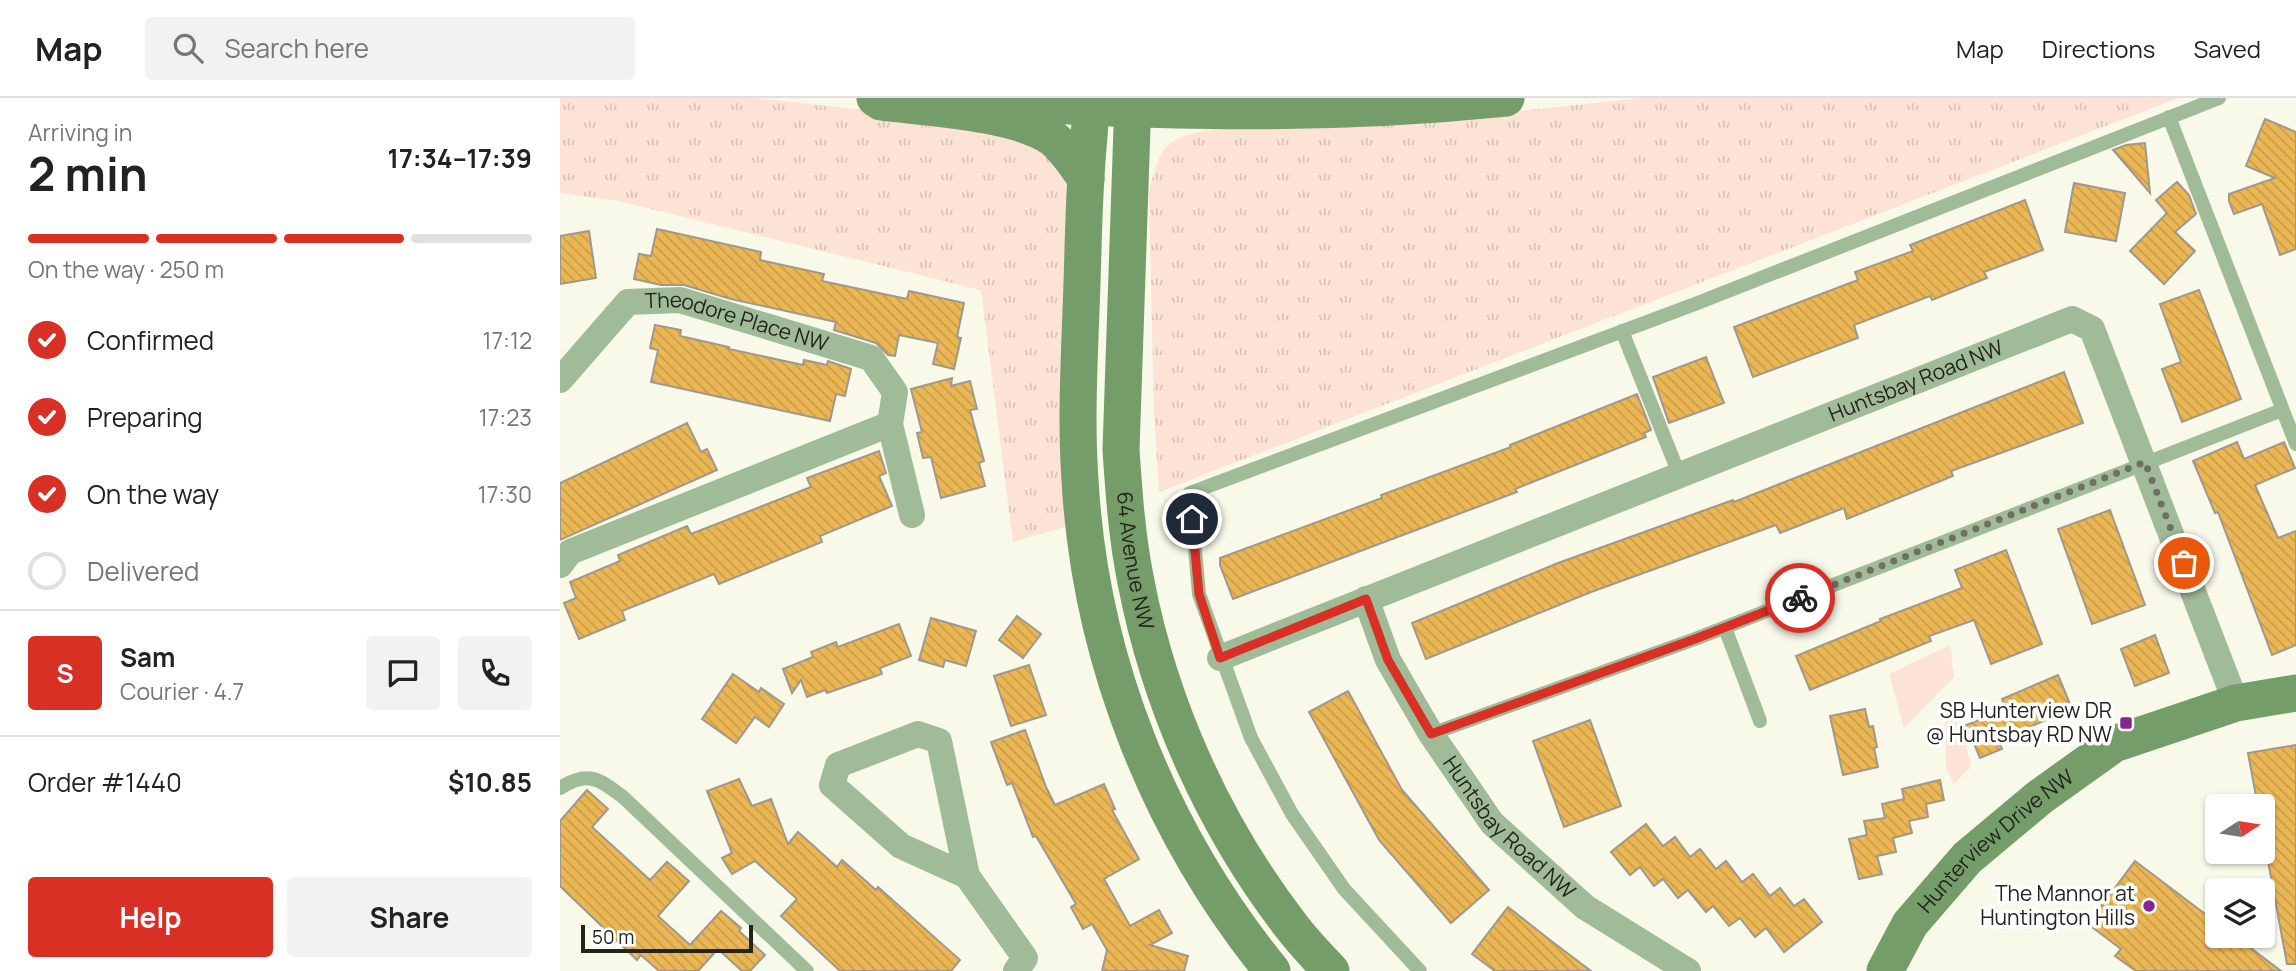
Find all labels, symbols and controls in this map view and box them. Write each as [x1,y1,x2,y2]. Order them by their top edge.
search box [145,17,635,80]
text: Map [35,26,103,71]
icon: search [169,29,207,67]
text: Search here [225,30,369,66]
text: Map [1956,32,2004,65]
text: Directions [2042,32,2155,65]
text: Saved [2193,32,2261,65]
text: Arriving in [28,116,133,148]
text: 17:34–17:39 [388,140,532,176]
text: 2 min [28,142,148,205]
text: On the way · 250 m [28,253,224,285]
street label: Theodore Place NW [644,285,832,357]
icon: check [28,321,66,359]
text: Confirmed [87,322,214,358]
text: 17:12 [483,324,532,356]
street label: Huntsbay Road NW [1824,333,2007,427]
icon: check [28,398,66,436]
text: Preparing [87,399,203,435]
text: 17:23 [479,401,532,433]
icon: check [28,475,66,513]
text: On the way [87,476,219,512]
text: 17:30 [478,478,532,510]
pin [1162,489,1222,549]
street label: 64 Avenue NW [1111,490,1161,633]
icon: home [1173,500,1211,538]
pin [2154,533,2214,593]
icon: bag [2165,544,2203,582]
text: Delivered [87,553,199,589]
courier [1765,563,1835,633]
icon: bike [1781,579,1819,617]
button: chat [366,636,440,710]
button: phone [458,636,532,710]
text: Sam [120,639,175,675]
text: S [56,655,74,691]
text: Courier · 4.7 [120,675,244,707]
place label: SB Hunterview DR @ Huntsbay RD NW [1926,696,2112,748]
marker: SB Hunterview DR @ Huntsbay RD NW [2118,715,2134,731]
street label: Huntsbay Road NW [1437,750,1582,905]
street label: Hunterview Drive NW [1911,762,2079,918]
text: Order #1440 [28,764,182,800]
text: $10.85 [448,764,532,800]
north arrow [2205,794,2275,864]
map controls [2205,794,2275,948]
button: Help [28,877,273,957]
button: Share [287,877,532,957]
button: layers [2205,878,2275,948]
place label: The Mannor at Huntington Hills [1980,879,2135,931]
marker: The Mannor at Huntington Hills [2141,898,2157,914]
scale bar [581,922,752,954]
text: 50 m [592,924,634,950]

